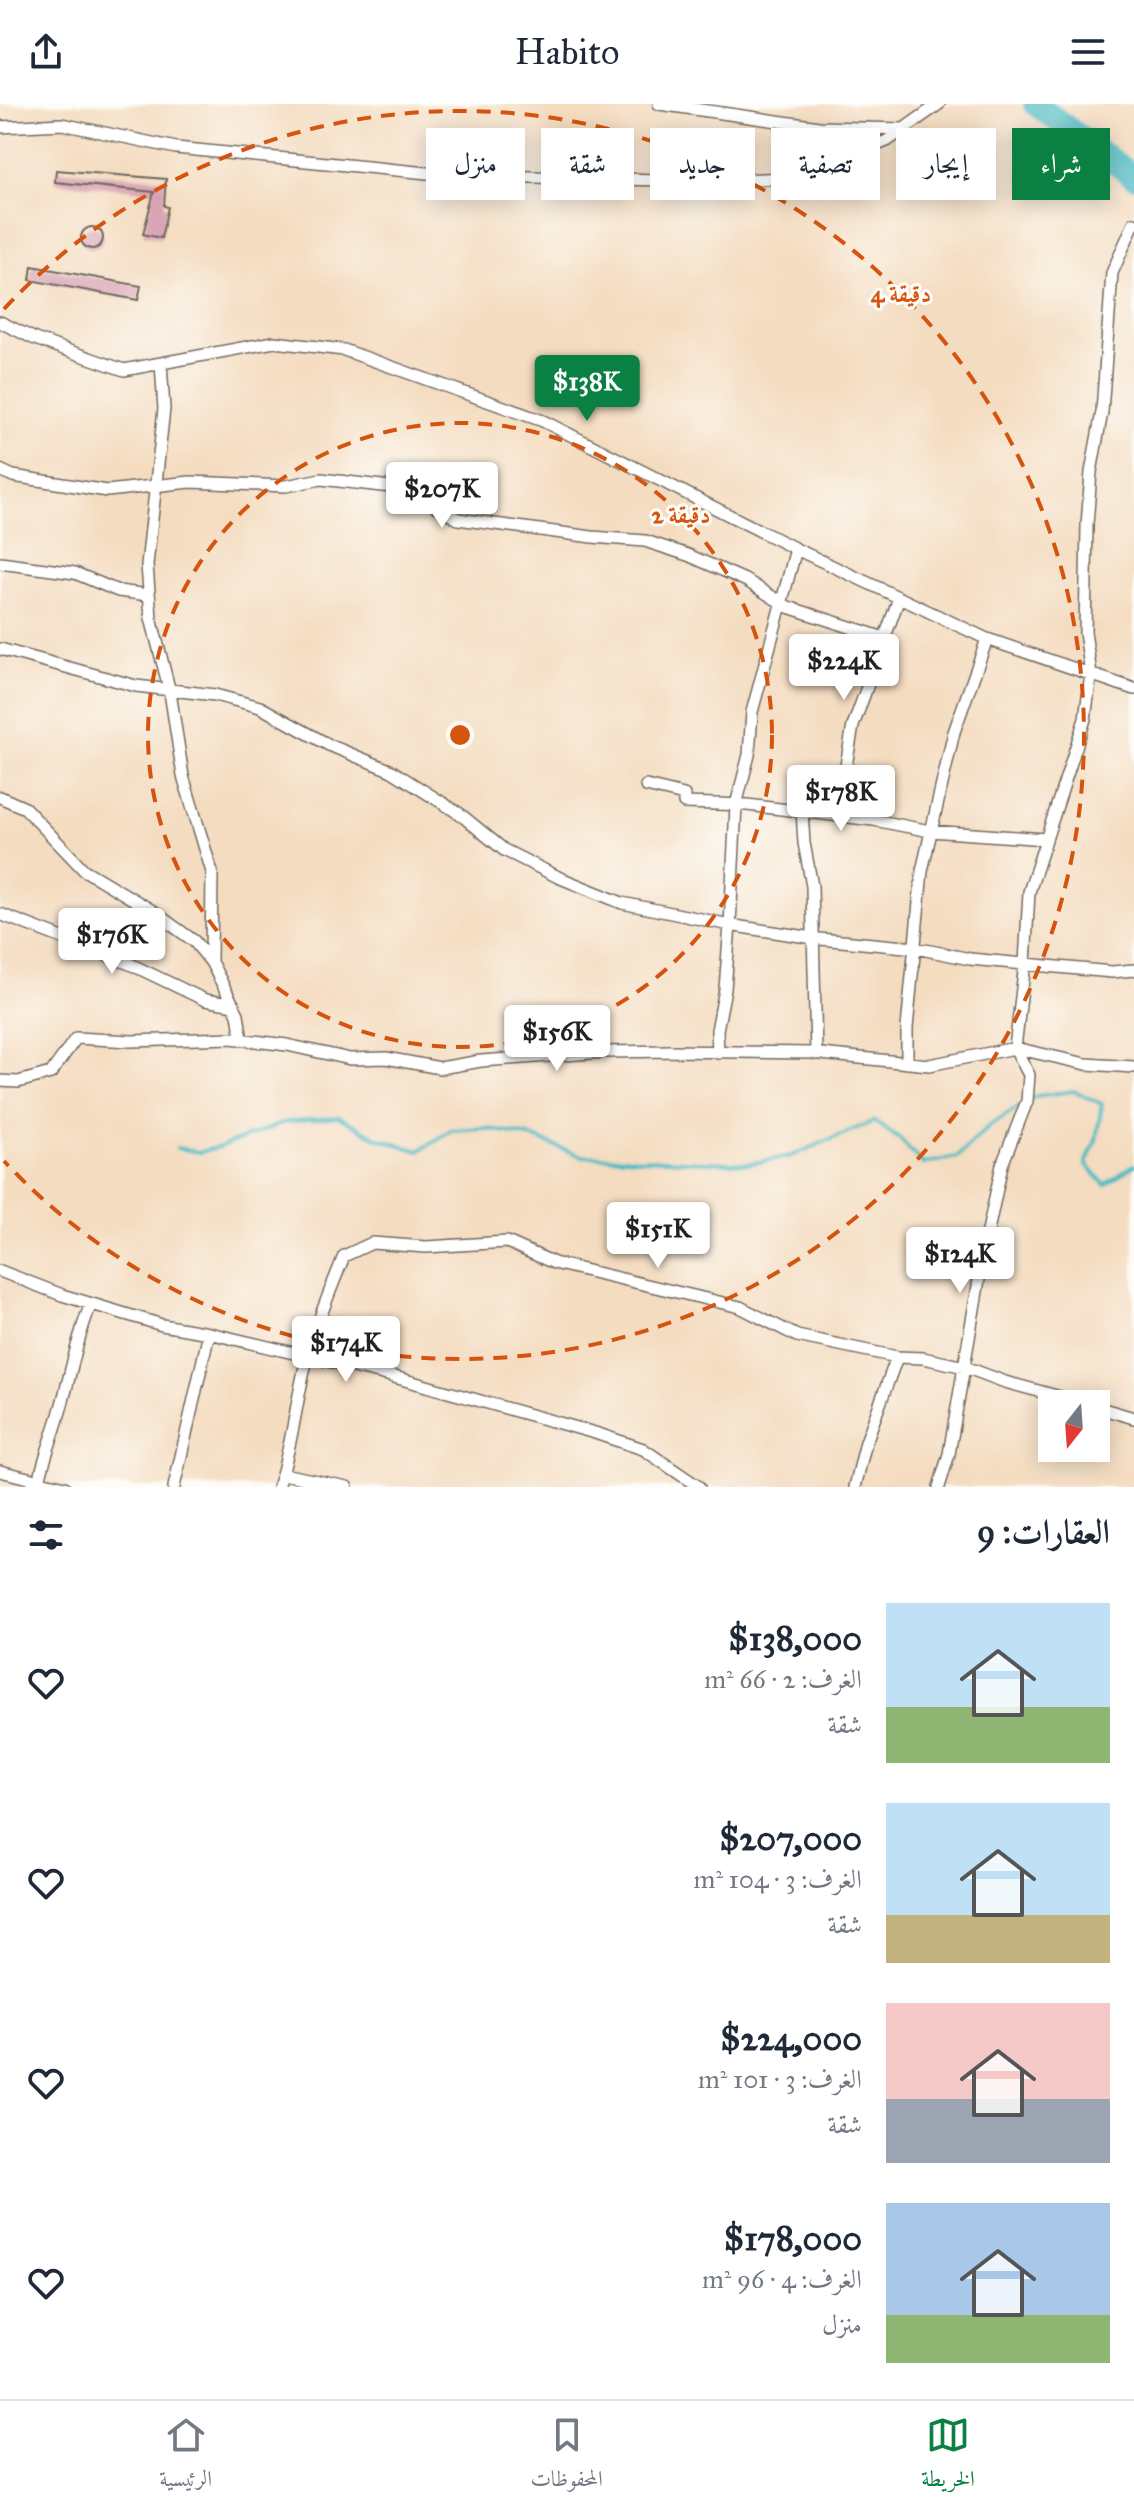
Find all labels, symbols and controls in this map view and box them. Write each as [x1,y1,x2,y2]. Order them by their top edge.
icon: share [24,30,68,74]
text: Habito [515,30,619,74]
icon: menu [1066,30,1110,74]
chip: منزل [426,128,525,200]
chip: شقة [541,128,634,200]
chip: جديد [650,128,755,200]
chip: تصفية [771,128,880,200]
chip: إيجار [896,128,996,200]
chip: شراء [1012,128,1110,200]
text: 4 دقيقة [871,279,931,309]
pin: $138K [531,355,643,423]
text: $138K [553,365,621,397]
pin: $207K [386,462,498,530]
text: $207K [404,472,480,504]
text: 2 دقيقة [652,500,710,530]
pin: $224K [788,634,900,702]
text: $224K [807,644,881,676]
centre of rings [446,721,474,749]
pin: $178K [785,765,897,833]
text: $178K [805,775,877,807]
pin: $176K [56,908,168,976]
text: $176K [76,918,148,950]
pin: $156K [501,1005,613,1073]
text: $156K [522,1015,592,1047]
pin: $151K [602,1202,714,1270]
text: $151K [625,1212,691,1244]
pin: $124K [904,1227,1016,1295]
text: $124K [924,1237,996,1269]
pin: $174K [290,1316,402,1384]
text: $174K [310,1326,382,1358]
north arrow [1038,1390,1110,1462]
map controls [1038,1390,1110,1462]
text: العقارات: 9 [977,1511,1110,1552]
icon: filters [24,1513,68,1557]
text: $138,000 [728,1618,862,1659]
icon: home [950,1635,1046,1731]
icon: heart [24,1661,68,1705]
text: الغرف: 2 · 66 m² [704,1663,862,1695]
text: شقة [828,1708,862,1740]
text: $207,000 [719,1818,862,1859]
icon: home [950,1835,1046,1931]
icon: heart [24,1861,68,1905]
text: الغرف: 3 · 104 m² [694,1863,862,1895]
text: شقة [828,1908,862,1940]
text: $224,000 [720,2018,862,2059]
icon: home [950,2035,1046,2131]
icon: heart [24,2061,68,2105]
text: الغرف: 3 · 101 m² [698,2063,862,2095]
text: شقة [828,2108,862,2140]
text: $178,000 [724,2218,862,2259]
icon: home [950,2235,1046,2331]
icon: heart [24,2261,68,2305]
text: الغرف: 4 · 96 m² [702,2263,862,2295]
text: منزل [822,2308,862,2340]
tab: الرئيسية [159,2413,212,2500]
tab: المحفوظات [530,2413,603,2500]
tab: الخريطة [921,2413,975,2500]

